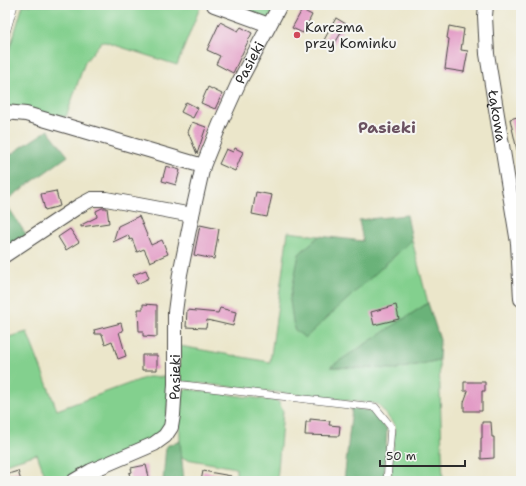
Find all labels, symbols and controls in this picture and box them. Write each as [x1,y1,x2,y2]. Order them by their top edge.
place label: Karczma przy Kominku [305,18,397,52]
marker: Karczma przy Kominku [292,30,302,40]
street label: Pasieki [231,38,268,87]
street label: Łąkowa [484,88,510,144]
district label: Pasieki [358,117,416,138]
street label: Pasieki [165,354,184,400]
scale bar [380,442,465,468]
text: 50 m [386,448,416,464]

